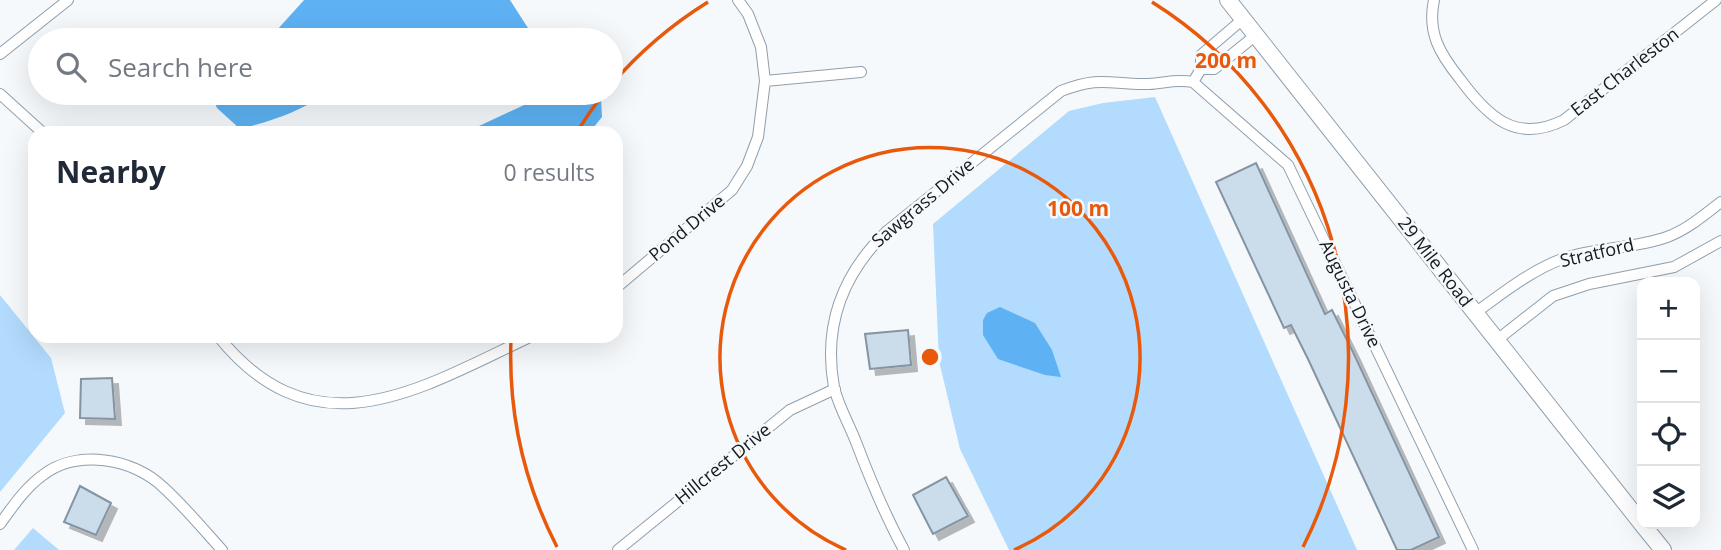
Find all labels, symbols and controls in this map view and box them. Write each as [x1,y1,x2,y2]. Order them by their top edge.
street label: East Charleston [1565,21,1683,121]
search box [28,28,623,105]
text: 200 m [1195,46,1257,74]
icon: search [52,48,90,86]
text: Search here [108,49,253,85]
text: Nearby [56,151,166,192]
street label: Sawgrass Drive [866,152,979,252]
text: 0 results [504,156,595,188]
street label: Pond Drive [643,188,729,266]
text: 100 m [1047,194,1109,222]
street label: 29 Mile Road [1393,211,1479,311]
street label: Stratford [1557,232,1636,272]
street label: Augusta Drive [1314,236,1387,351]
map controls [1637,277,1700,529]
button: + [1637,277,1700,340]
button: − [1637,340,1700,403]
centre of rings [918,345,942,369]
button: locate [1637,403,1700,466]
street label: Hillcrest Drive [669,417,775,509]
button: layers [1637,466,1700,529]

